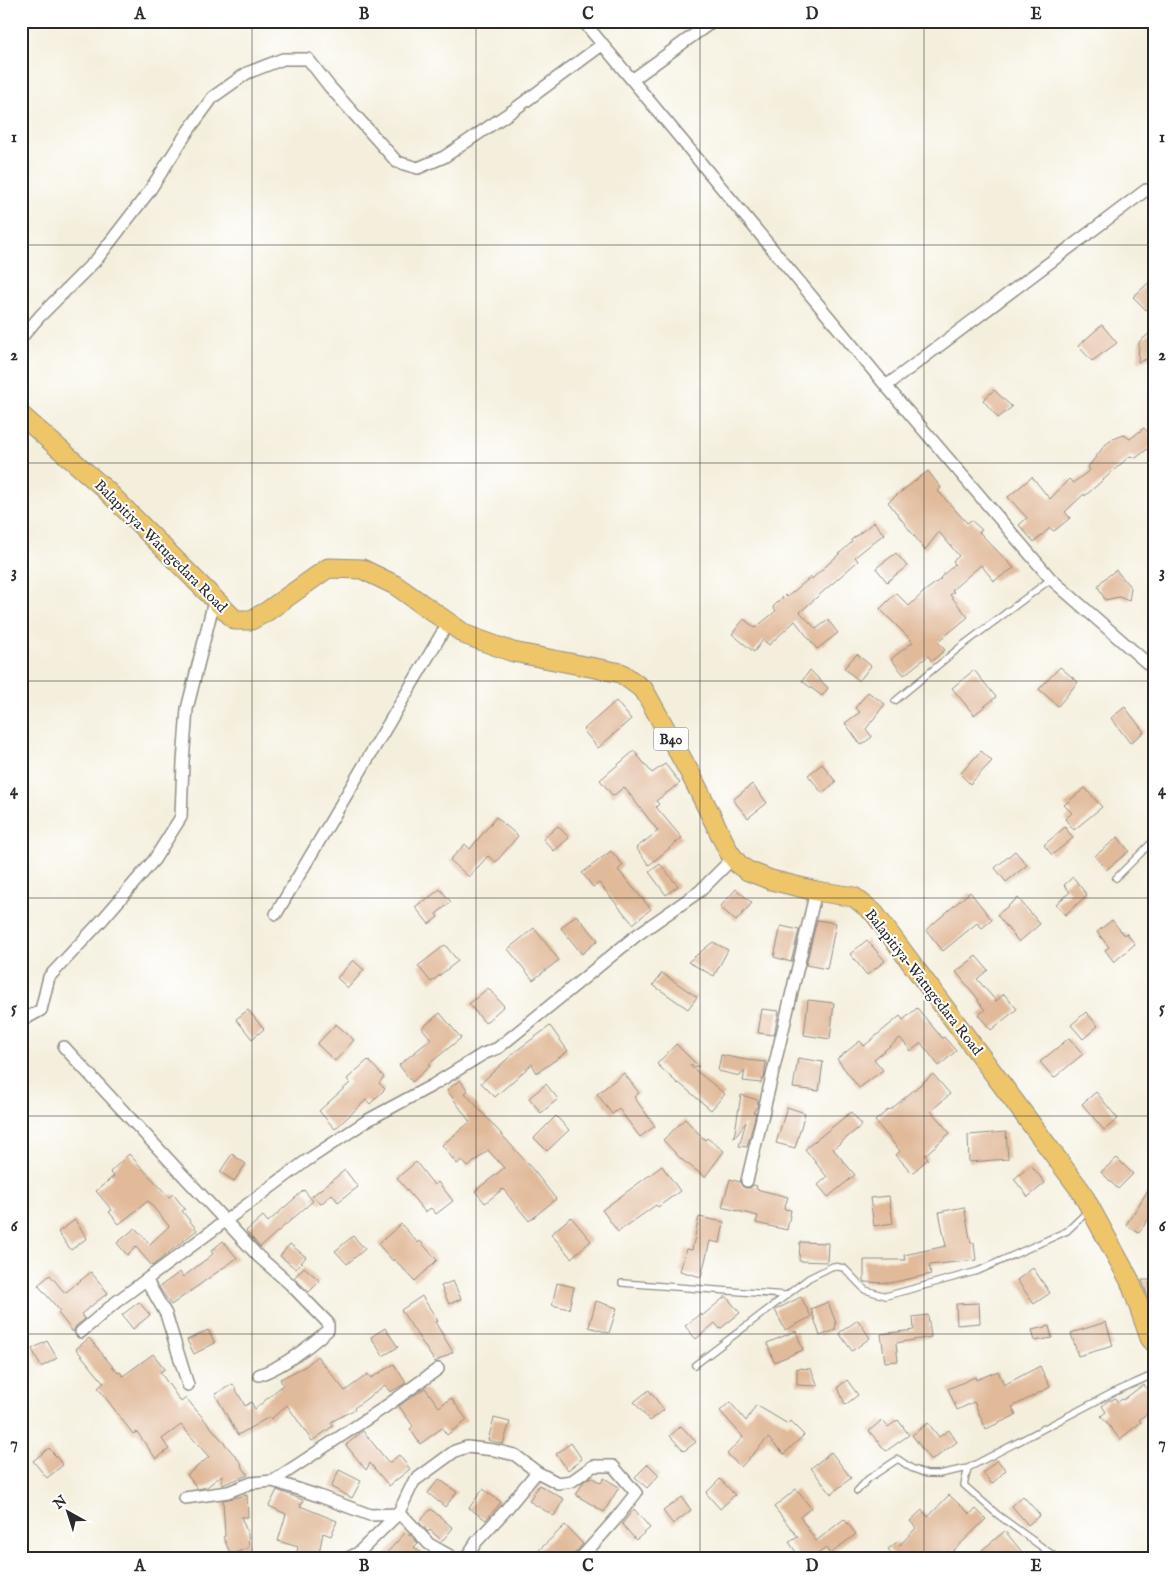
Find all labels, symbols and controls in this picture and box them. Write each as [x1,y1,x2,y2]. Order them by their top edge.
text: A [134,5,147,25]
text: B [359,5,370,25]
text: C [582,5,594,25]
text: D [806,5,819,25]
text: E [1030,5,1042,25]
text: 1 [11,128,17,148]
text: 1 [1159,128,1165,148]
text: 2 [10,346,18,366]
text: 2 [1158,346,1166,366]
street label: Balapitiya-Watugedara Road [90,476,232,618]
text: 3 [11,563,17,583]
text: 3 [1159,563,1165,583]
road number: B40 [654,728,688,751]
text: 4 [10,781,19,801]
text: 4 [1158,781,1167,801]
street label: Balapitiya-Watugedara Road [861,905,987,1060]
text: 5 [11,999,17,1019]
text: 5 [1159,999,1165,1019]
text: 6 [11,1217,19,1237]
text: 6 [1159,1217,1167,1237]
text: 7 [10,1434,18,1454]
text: 7 [1158,1434,1166,1454]
north arrow [42,1486,92,1536]
text: N [49,1492,71,1514]
text: A [134,1557,147,1577]
text: B [359,1557,370,1577]
text: C [582,1557,594,1577]
text: D [806,1557,819,1577]
text: E [1030,1557,1042,1577]

